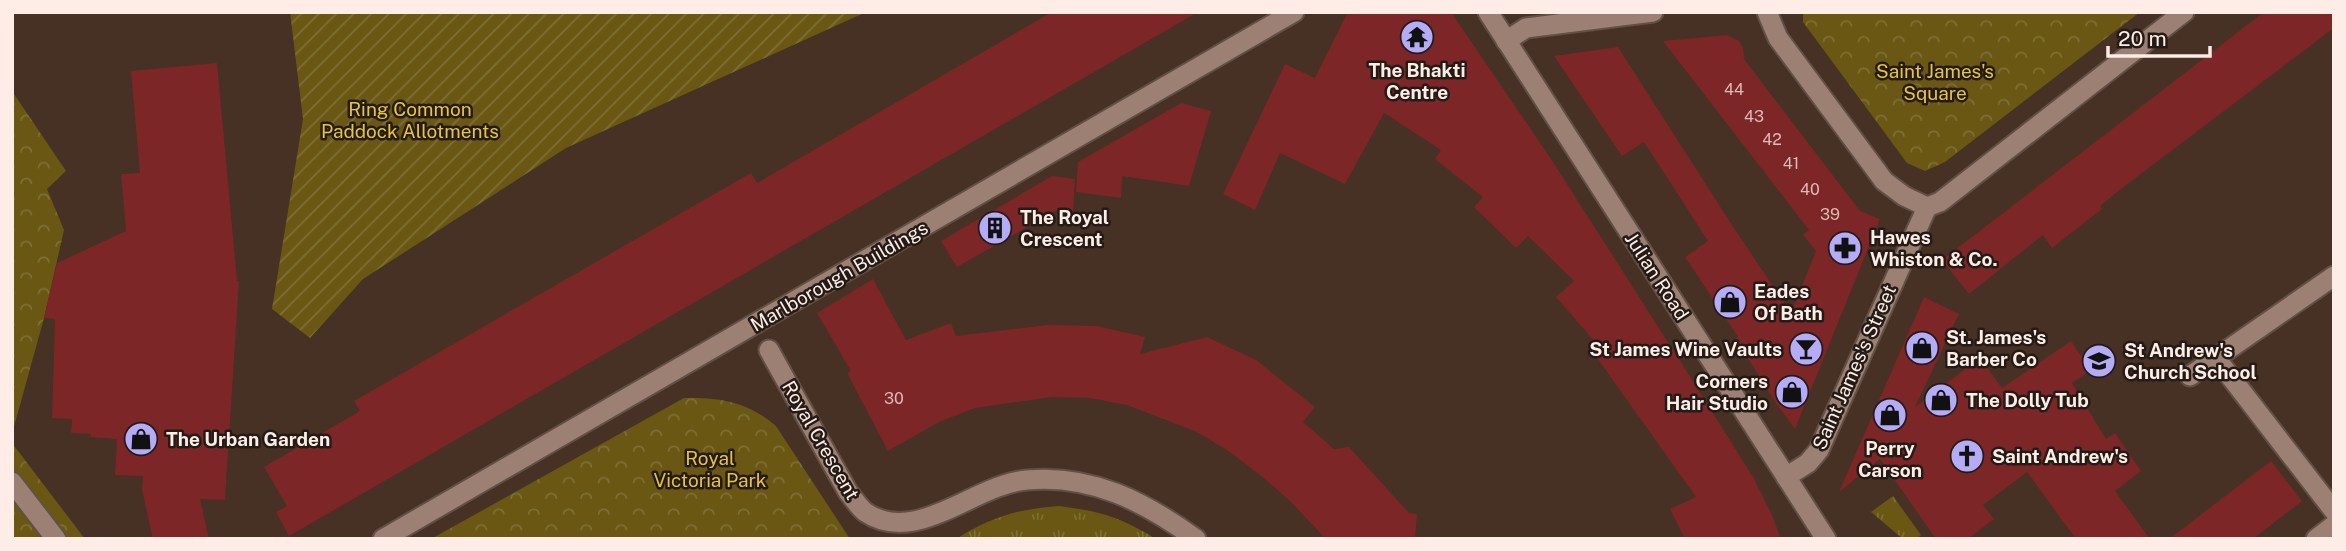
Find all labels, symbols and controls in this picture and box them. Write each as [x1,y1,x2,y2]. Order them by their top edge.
scale bar [2108,14,2210,58]
temple icon: The Bhakti Centre [1398,18,1436,56]
text: 20 m [2118,26,2167,51]
place label: The Bhakti Centre [1368,59,1466,103]
park label: Saint James's Square [1876,60,1994,104]
house number: 44 [1724,80,1744,99]
park label: Ring Common Paddock Allotments [321,98,499,142]
house number: 43 [1744,107,1764,126]
house number: 42 [1762,130,1782,149]
house number: 41 [1783,154,1799,173]
house number: 40 [1800,180,1820,199]
house number: 39 [1820,205,1840,224]
place label: The Royal Crescent [1020,206,1109,250]
building icon: The Royal Crescent [976,209,1014,247]
street label: Marlborough Buildings [746,216,932,336]
place label: Hawes Whiston & Co. [1870,226,1998,270]
street label: Julian Road [1621,228,1693,324]
pharmacy icon: Hawes Whiston & Co. [1826,229,1864,267]
place label: Eades Of Bath [1754,280,1823,324]
street label: Saint James's Street [1808,281,1900,453]
shop icon: Eades Of Bath [1711,283,1749,321]
place label: St. James's Barber Co [1946,326,2046,370]
shop icon: St. James's Barber Co [1903,329,1941,367]
bar icon: St James Wine Vaults [1787,330,1825,368]
place label: St James Wine Vaults [1589,338,1782,360]
place label: St Andrew's Church School [2124,339,2257,383]
school or university icon: St Andrew's Church School [2080,342,2118,380]
place label: Corners Hair Studio [1666,370,1768,414]
shop icon: Corners Hair Studio [1773,373,1811,411]
street label: Royal Crescent [778,377,864,503]
shop icon: The Dolly Tub [1922,381,1960,419]
house number: 30 [884,389,904,408]
place label: The Dolly Tub [1966,389,2089,411]
shop icon: Perry Carson [1871,396,1909,434]
shop icon: The Urban Garden [122,420,160,458]
place label: The Urban Garden [166,428,330,450]
place label: Perry Carson [1858,437,1922,481]
church icon: Saint Andrew's [1948,437,1986,475]
place label: Saint Andrew's [1992,445,2128,467]
park label: Royal Victoria Park [653,447,767,491]

